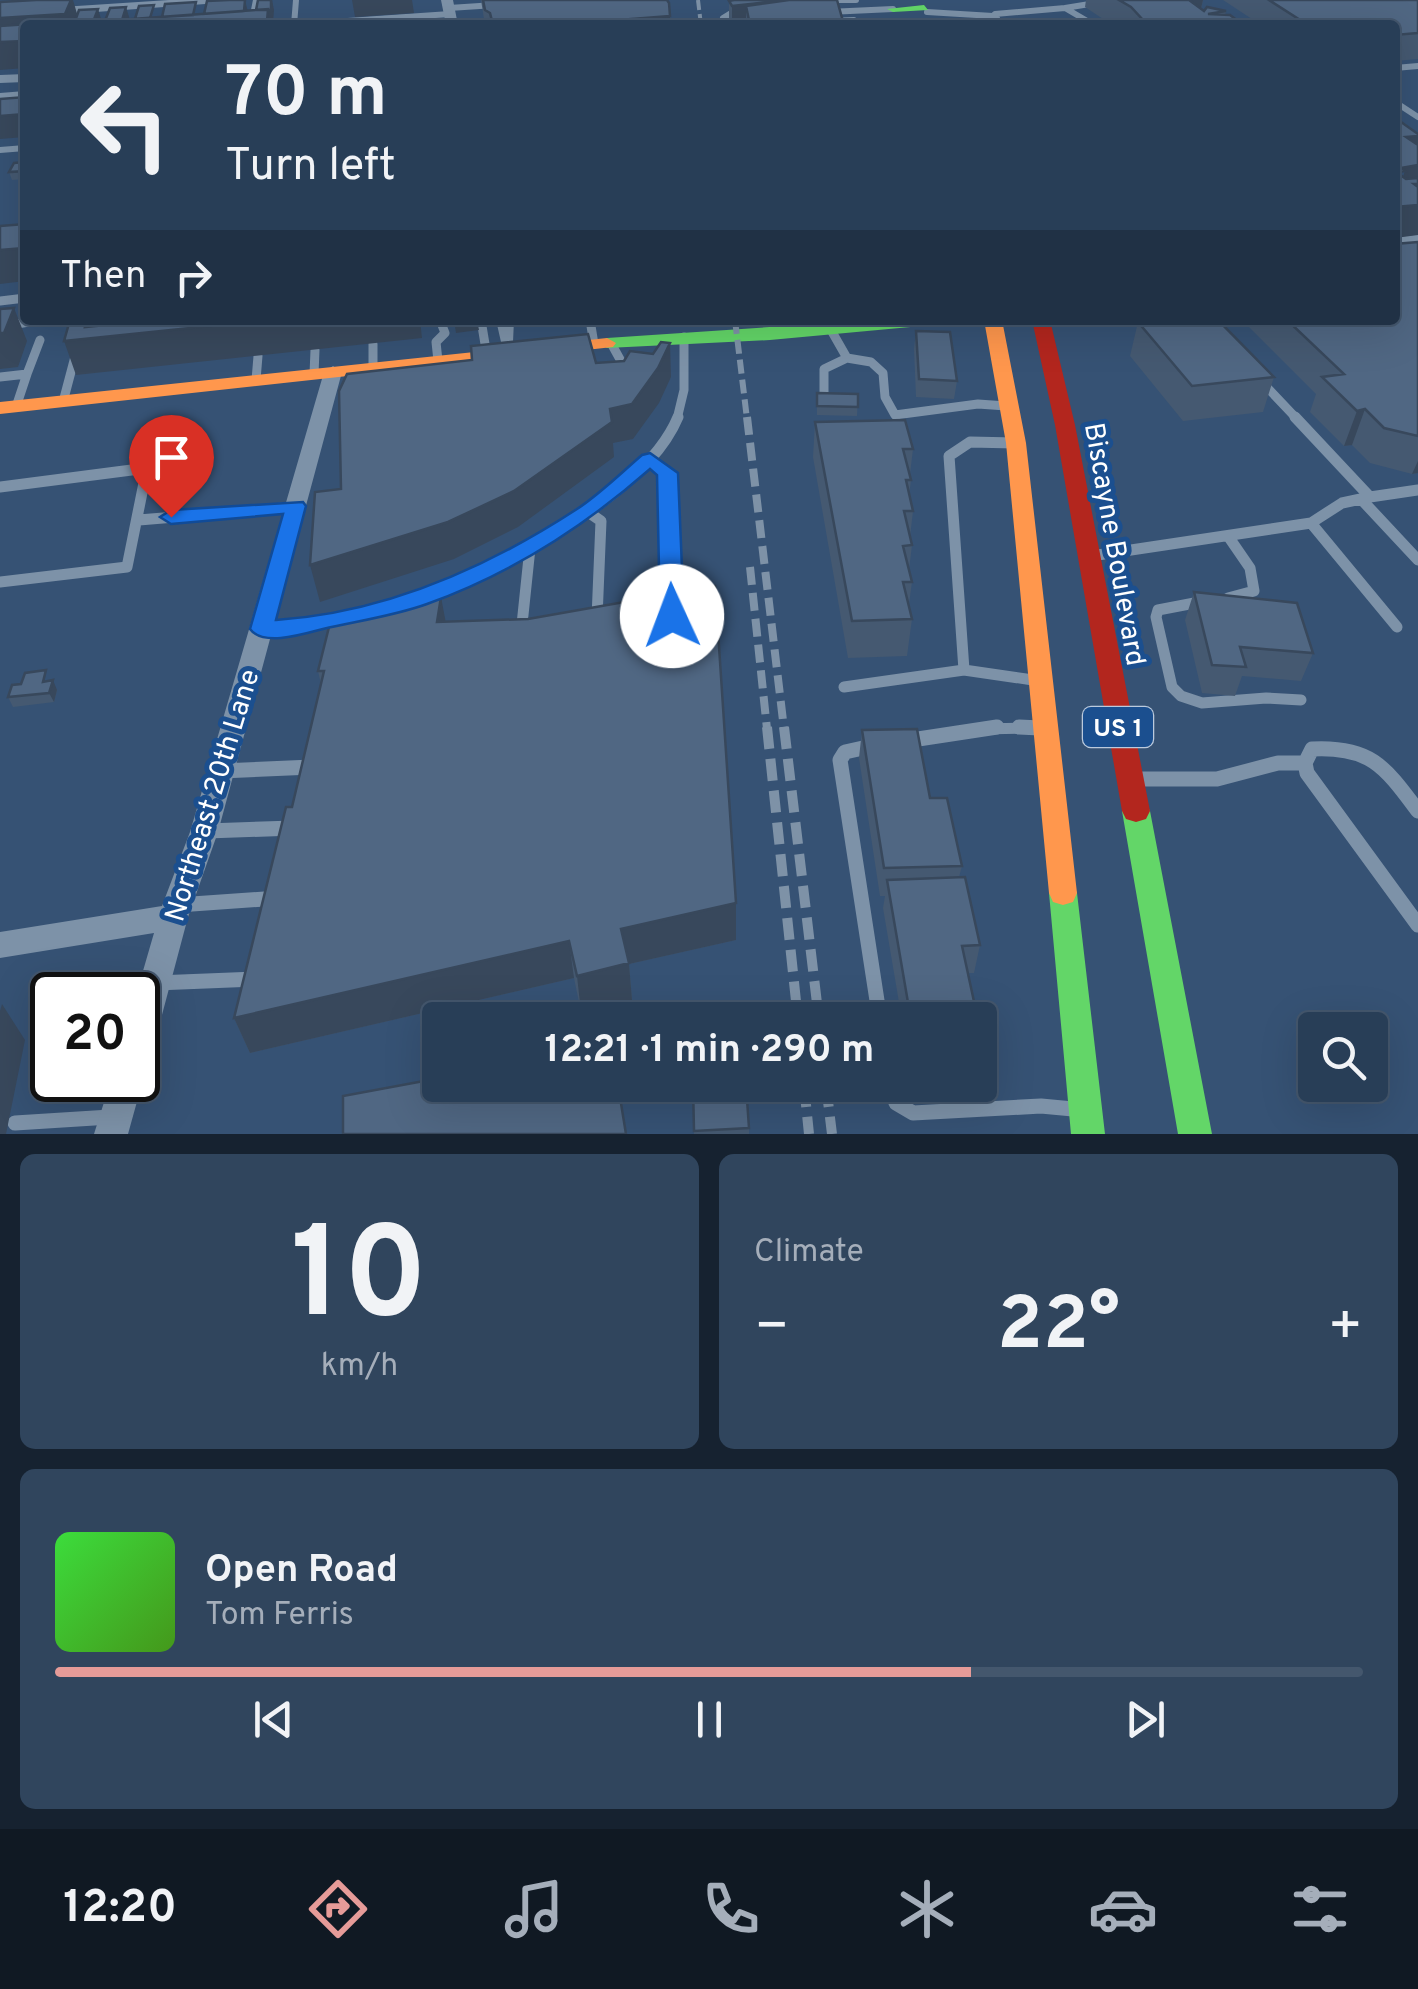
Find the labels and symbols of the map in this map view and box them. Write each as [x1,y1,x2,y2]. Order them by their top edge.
pin [129,415,214,518]
street label: Biscayne Boulevard [1074,420,1152,669]
position arrow [620,564,724,668]
street label: Northeast 20th Lane [158,665,269,926]
road number: US 1 [1083,707,1153,747]
speed limit sign: 20 [30,972,160,1102]

